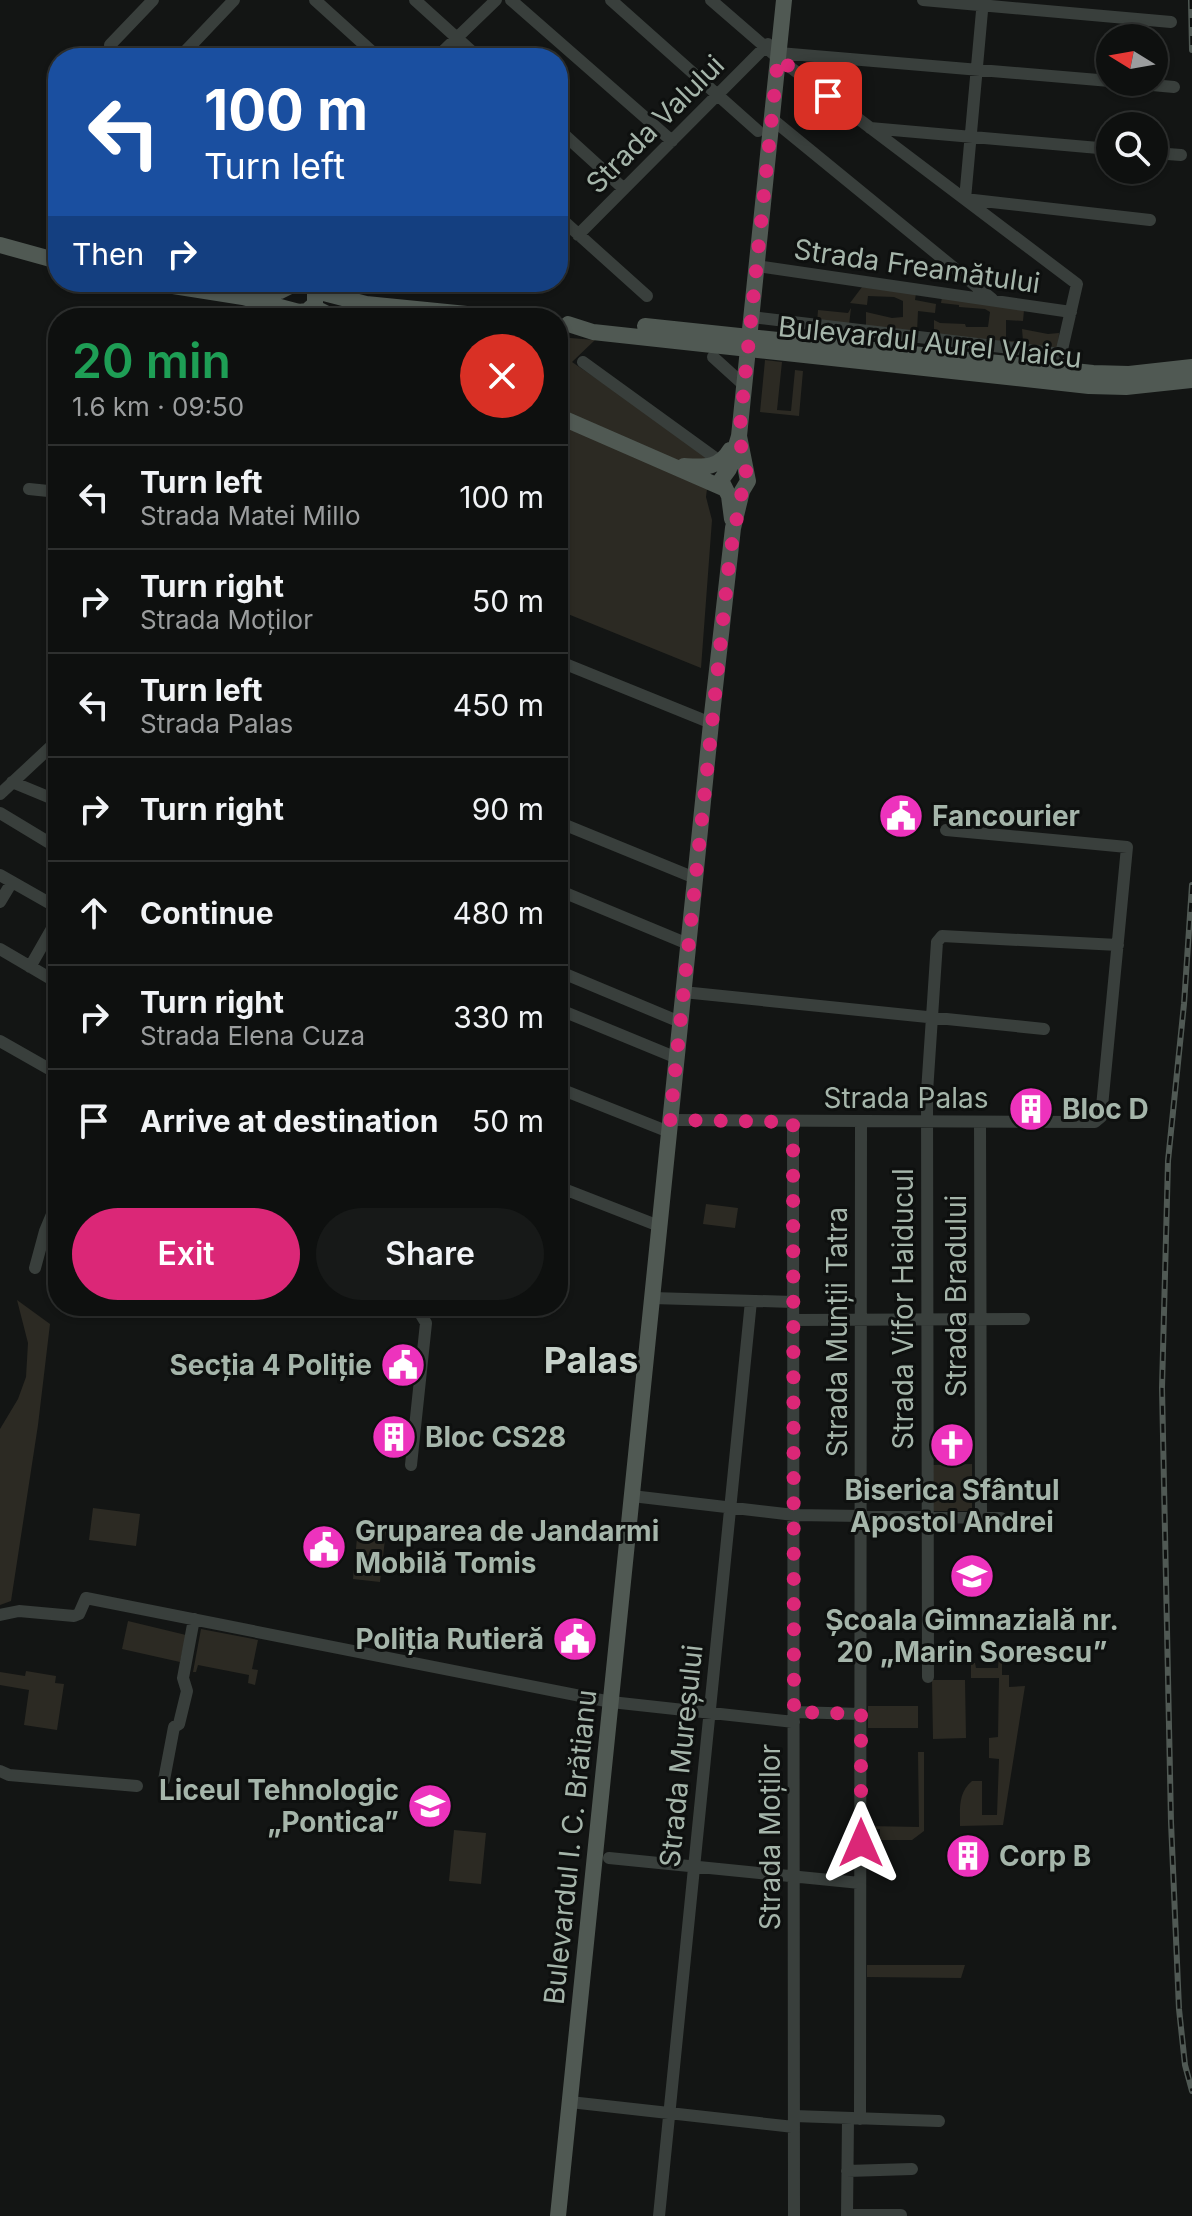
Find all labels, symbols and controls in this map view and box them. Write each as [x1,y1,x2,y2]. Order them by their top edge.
north arrow [1096,24,1168,96]
map controls [1096,24,1168,184]
street label: Strada Valului [579,48,731,200]
pin [794,62,862,130]
icon: arrive [806,74,850,118]
text: 100 m [204,76,368,144]
icon: left [72,80,176,184]
button: search [1096,112,1168,184]
text: Turn left [204,144,345,188]
icon: right [160,232,204,276]
street label: Strada Freamătului [792,232,1042,300]
text: Then [72,236,144,272]
street label: Bulevardul Aurel Vlaicu [776,309,1084,375]
text: 20 min [72,331,231,390]
button: close [460,334,544,418]
text: 1.6 km · 09:50 [72,391,244,422]
text: Turn left [140,464,262,500]
icon: left [72,475,116,519]
text: 100 m [459,479,544,515]
text: Strada Matei Millo [140,500,360,531]
text: Turn right [140,568,284,604]
icon: right [72,579,116,623]
text: 50 m [472,583,544,619]
text: Strada Moților [140,604,313,635]
text: Turn left [140,672,262,708]
icon: left [72,683,116,727]
text: 450 m [453,687,544,723]
text: Strada Palas [140,708,293,739]
icon: right [72,787,116,831]
text: Turn right [140,791,284,827]
text: 90 m [472,791,544,827]
public building icon: Fancourier [877,792,925,840]
place label: Fancourier [932,799,1080,833]
icon: ahead [72,891,116,935]
text: Continue [140,895,274,931]
text: 480 m [452,895,544,931]
text: Turn right [140,984,284,1020]
icon: right [72,995,116,1039]
text: 330 m [453,999,544,1035]
text: Strada Elena Cuza [140,1020,365,1051]
street label: Strada Palas [823,1081,989,1115]
building icon: Bloc D [1007,1085,1055,1133]
place label: Bloc D [1062,1092,1149,1126]
icon: arrive [72,1099,116,1143]
text: Arrive at destination [140,1103,438,1139]
text: 50 m [472,1103,544,1139]
street label: Strada Vifor Haiducul [886,1168,920,1450]
street label: Strada Bradului [939,1195,973,1397]
street label: Strada Munții Tatra [820,1207,854,1457]
button: Exit [72,1208,300,1300]
button: Share [316,1208,544,1300]
district label: Palas [544,1338,638,1382]
public building icon: Secția 4 Poliție [379,1341,427,1389]
place label: Secția 4 Poliție [169,1348,372,1382]
building icon: Bloc CS28 [370,1413,418,1461]
place label: Bloc CS28 [425,1420,566,1454]
church icon: Biserica Sfântul Apostol Andrei [928,1421,976,1469]
place label: Biserica Sfântul Apostol Andrei [844,1473,1060,1539]
place label: Gruparea de Jandarmi Mobilă Tomis [355,1514,659,1580]
public building icon: Gruparea de Jandarmi Mobilă Tomis [300,1523,348,1571]
school or university icon: Școala Gimnazială nr. 20 „Marin Sorescu” [948,1552,996,1600]
place label: Școala Gimnazială nr. 20 „Marin Sorescu” [825,1603,1119,1669]
public building icon: Poliția Rutieră [551,1615,599,1663]
place label: Poliția Rutieră [355,1622,544,1656]
street label: Strada Mureșului [652,1643,710,1869]
street label: Bulevardul I. C. Brătianu [537,1688,603,2006]
street label: Strada Moților [753,1744,787,1930]
place label: Liceul Tehnologic „Pontica” [159,1773,399,1839]
school or university icon: Liceul Tehnologic „Pontica” [406,1782,454,1830]
position arrow [819,1801,903,1885]
building icon: Corp B [944,1832,992,1880]
place label: Corp B [999,1839,1091,1873]

